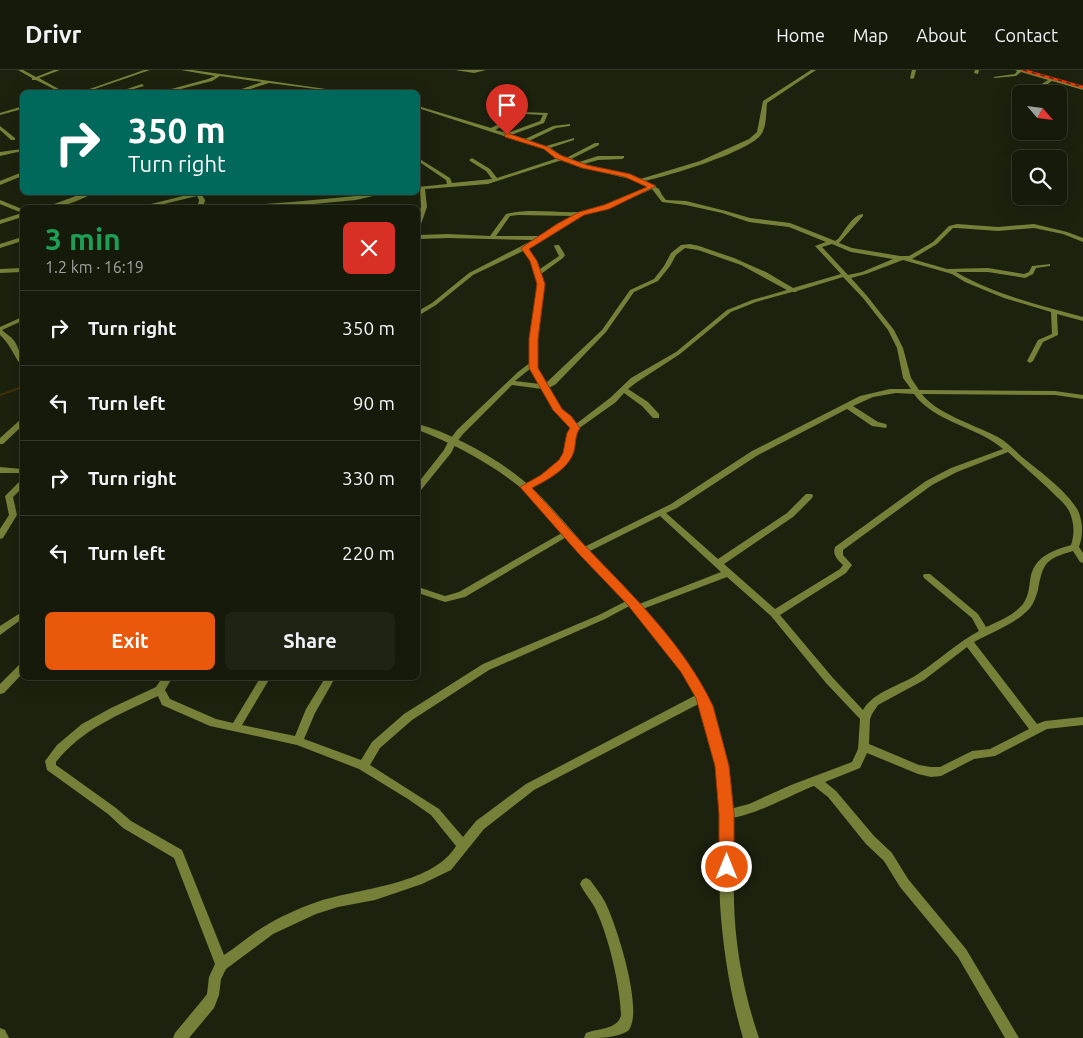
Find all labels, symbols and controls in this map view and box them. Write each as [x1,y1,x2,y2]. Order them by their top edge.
text: Drivr [25,21,81,48]
text: Home [776,25,825,45]
text: Map [853,25,888,45]
text: About [916,25,966,45]
text: Contact [994,25,1058,45]
pin [486,84,528,135]
north arrow [1012,85,1068,140]
map controls [1012,85,1067,205]
icon: arrive [493,91,521,119]
icon: right [45,110,110,175]
text: 350 m [128,110,226,150]
button: search [1012,150,1067,205]
text: Turn right [128,151,226,176]
text: 3 min [45,222,121,256]
button: close [343,222,395,274]
text: 1.2 km · 16:19 [45,258,144,276]
icon: right [45,314,73,342]
text: Turn right [88,317,176,339]
text: 350 m [342,317,395,339]
icon: left [45,389,73,417]
text: Turn left [88,392,166,414]
text: 90 m [353,392,395,414]
icon: right [45,464,73,492]
text: Turn right [88,467,176,489]
text: 330 m [342,467,395,489]
icon: left [45,539,73,567]
text: Turn left [88,542,166,564]
text: 220 m [342,542,395,564]
button: Exit [45,612,215,670]
button: Share [225,612,395,670]
position arrow [700,840,752,892]

